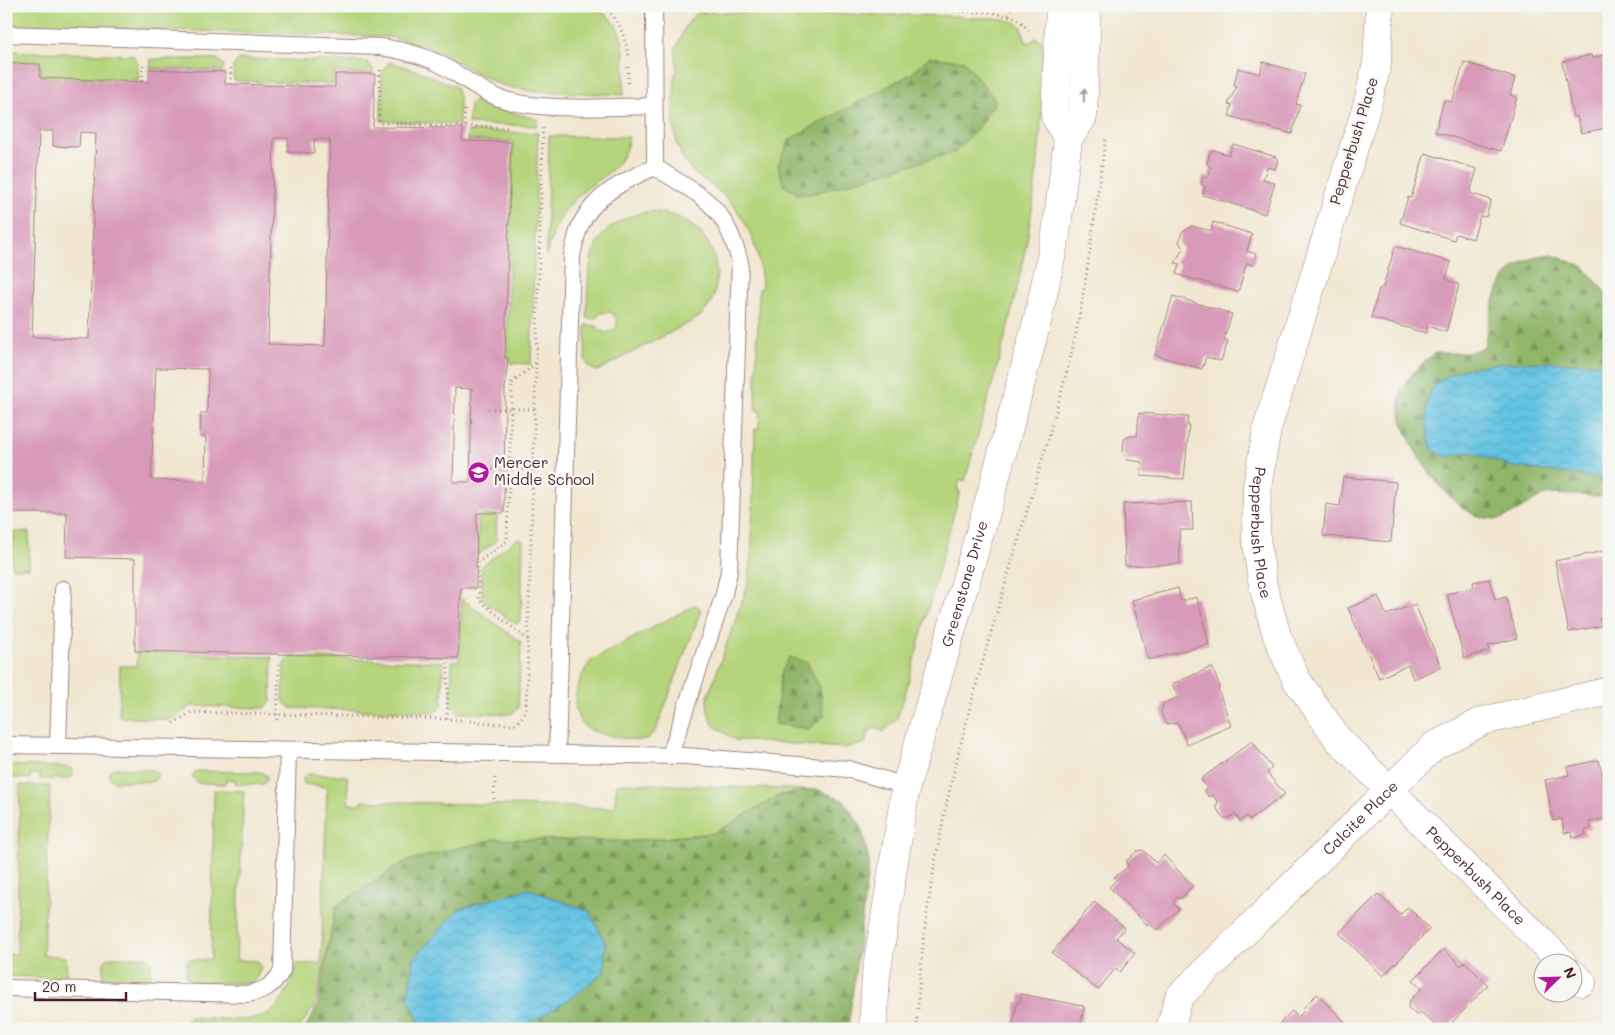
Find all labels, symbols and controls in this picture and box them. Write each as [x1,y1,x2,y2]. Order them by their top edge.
street label: Pepperbush Place [1324,74,1382,207]
one-way arrow [1080,87,1088,103]
place label: Mercer Middle School [494,452,595,489]
school or university icon: Mercer Middle School [466,460,490,484]
street label: Pepperbush Place [1247,465,1277,601]
street label: Greenstone Drive [936,518,992,649]
street label: Calcite Place [1318,776,1402,859]
street label: Pepperbush Place [1422,821,1530,929]
north arrow [1532,952,1582,1002]
text: N [1560,964,1581,981]
scale bar [35,970,126,1002]
text: 20 m [42,976,76,996]

